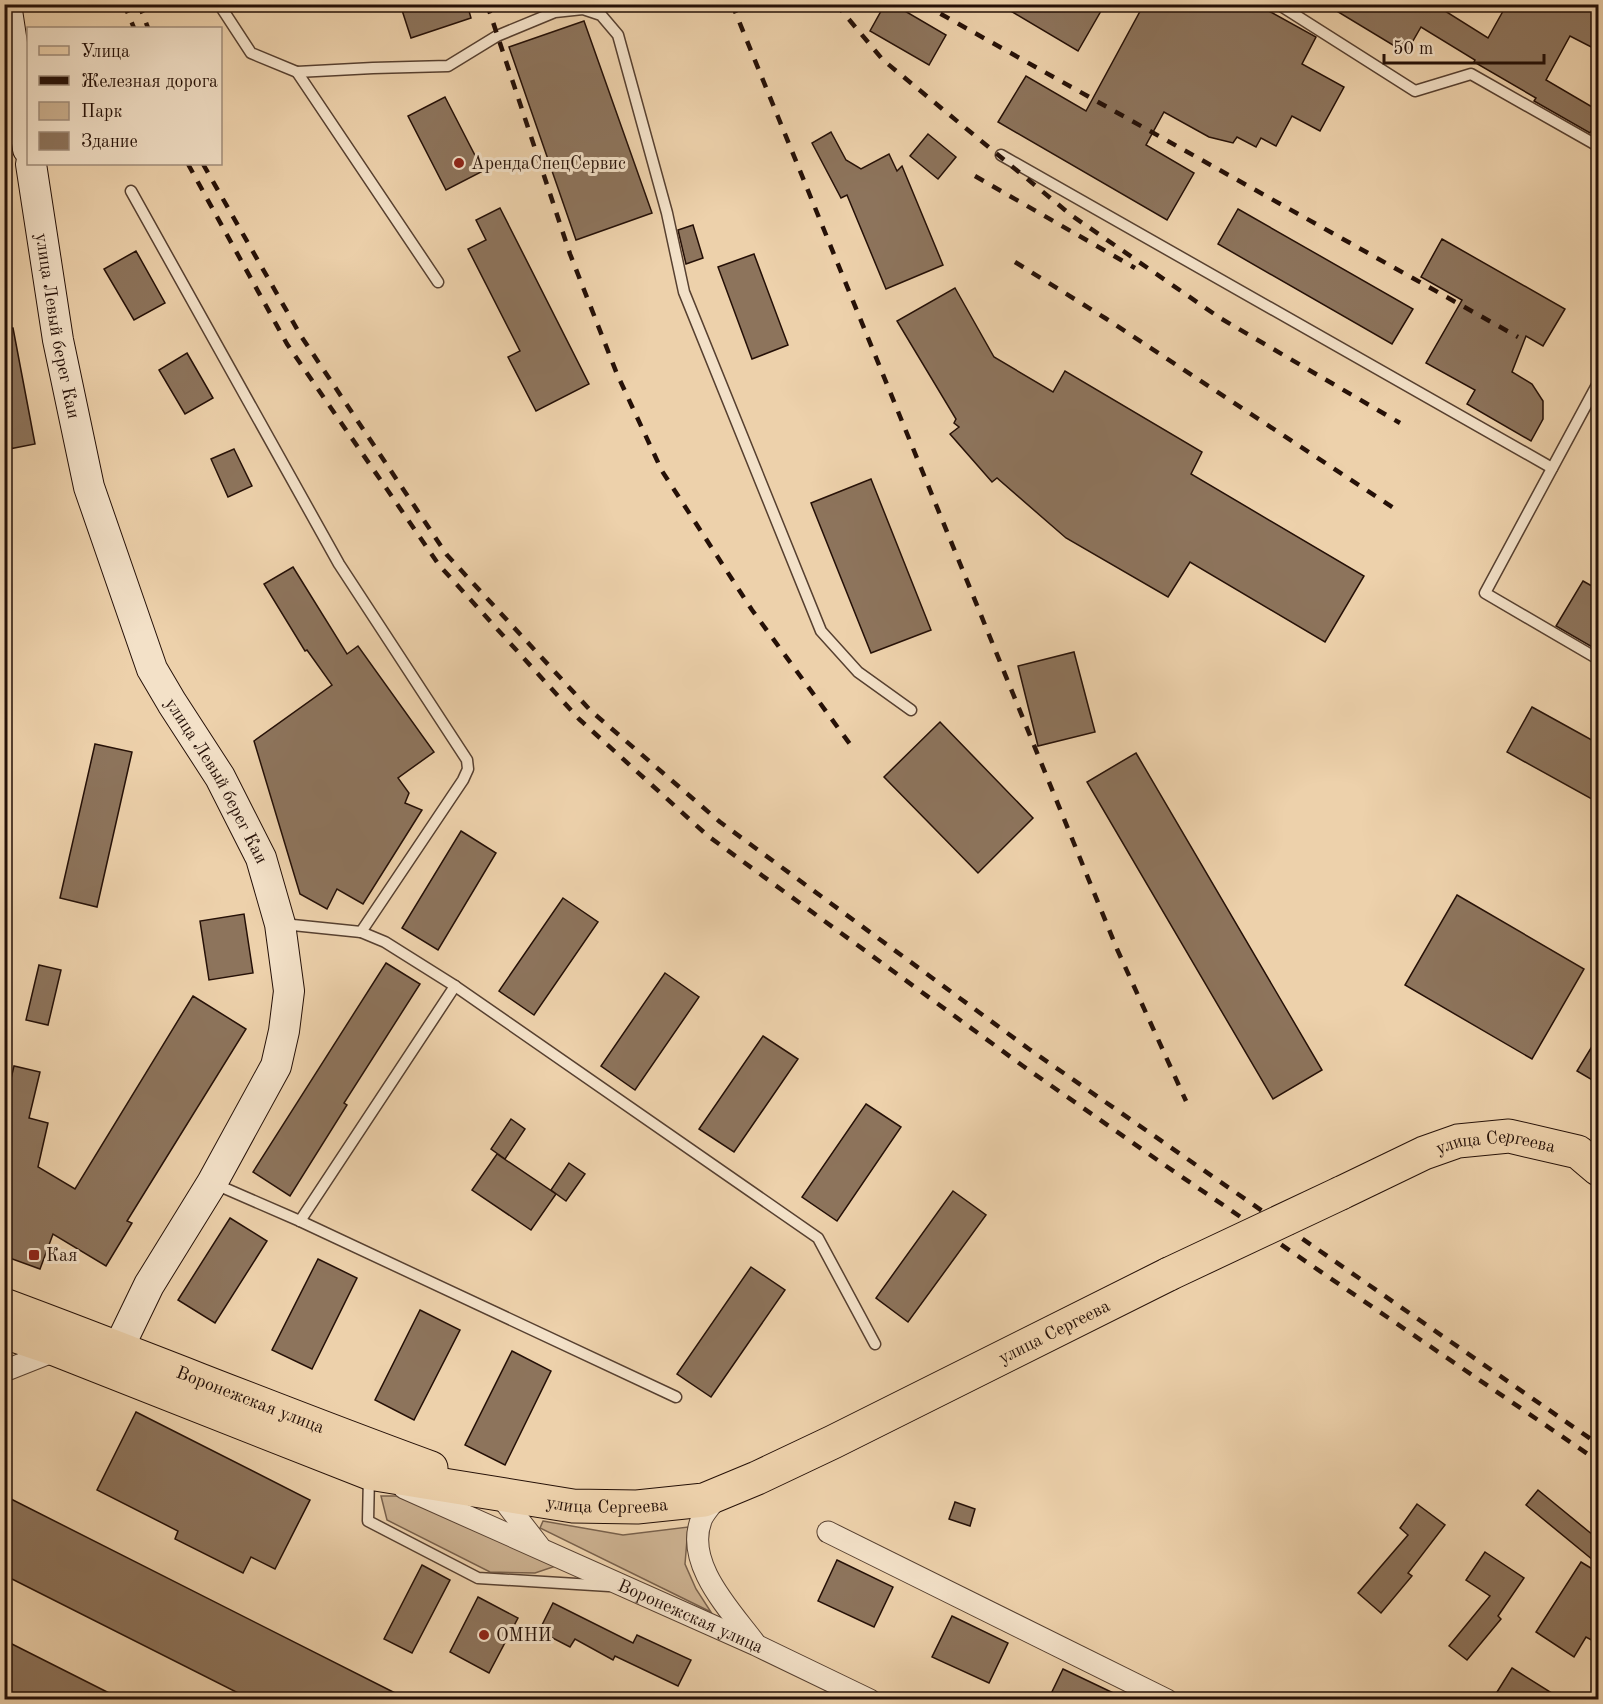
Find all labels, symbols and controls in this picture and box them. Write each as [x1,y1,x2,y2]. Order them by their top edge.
legend [27,27,222,165]
scale bar [1384,27,1544,65]
text: 50 m [1393,40,1433,58]
text: Улица [81,43,130,61]
text: Железная дорога [81,73,218,91]
text: Парк [81,103,122,121]
text: Здание [81,133,138,151]
place label: АрендаСпецСервис [471,155,626,173]
marker: АрендаСпецСервис [452,156,466,170]
street label: улица Левый берег Каи [32,232,82,420]
street label: улица Левый берег Каи [161,695,270,867]
street label: улица Сергеева [1434,1128,1557,1158]
place label: Кая [46,1247,77,1265]
marker: Кая [27,1248,41,1262]
street label: улица Сергеева [996,1297,1113,1368]
street label: Воронежская улица [174,1364,327,1437]
street label: улица Сергеева [545,1494,669,1517]
street label: Воронежская улица [615,1577,766,1657]
place label: ОМНИ [496,1627,552,1645]
marker: ОМНИ [477,1628,491,1642]

